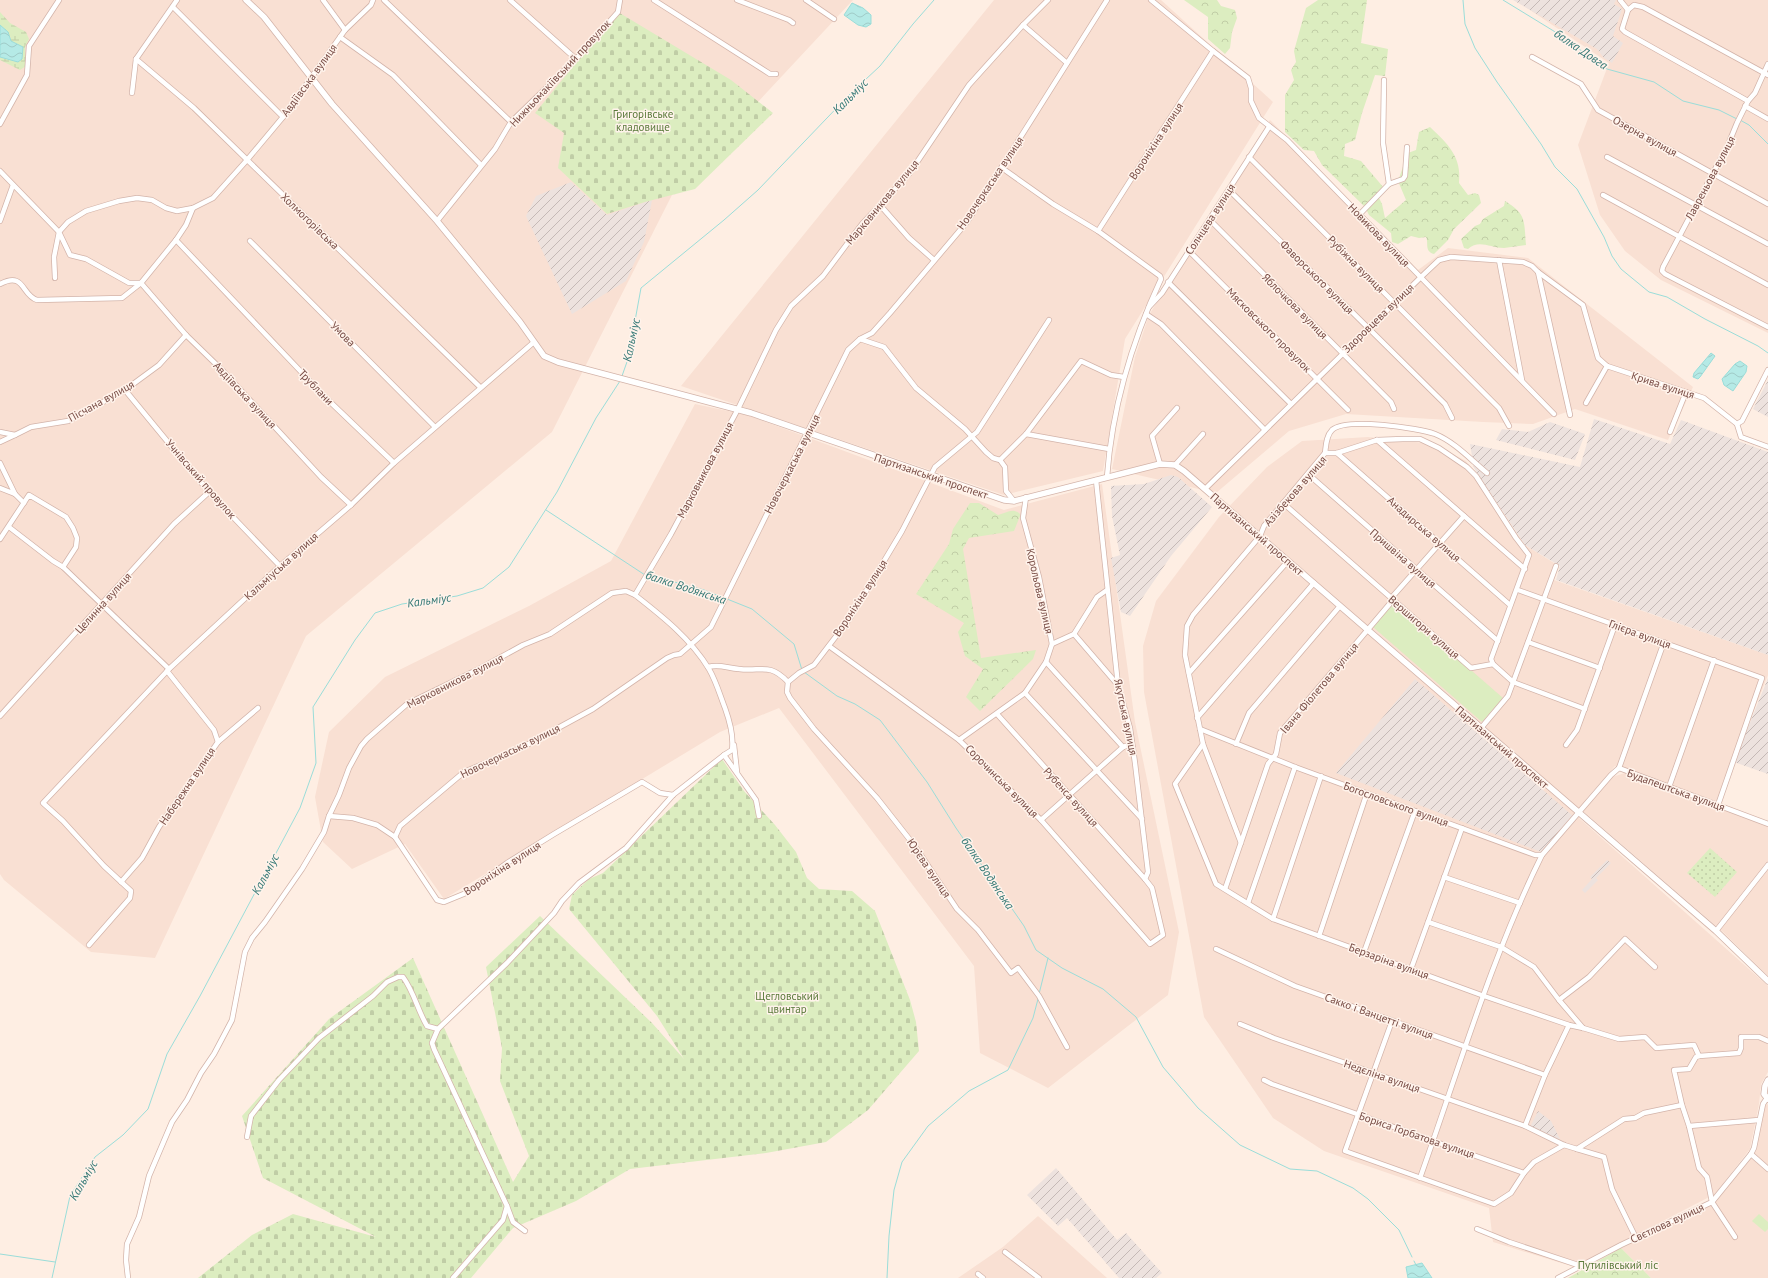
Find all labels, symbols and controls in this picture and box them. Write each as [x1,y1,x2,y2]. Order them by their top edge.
street label: Нижньомакіївський провулок [506,16,614,130]
water label: балка Довга [1551,26,1611,73]
street label: Авдіївська вулиця [278,41,340,119]
water label: Кальміус [829,74,872,117]
street label: Вороніхіна вулиця [1126,100,1186,182]
park label: Григорівське кладовище [613,107,674,134]
street label: Озерна вулиця [1610,113,1680,159]
street label: Новочеркаська вулиця [954,134,1026,232]
street label: Лавреньова вулиця [1681,134,1738,223]
street label: Марковникова вулиця [842,157,922,247]
street label: Солнцева вулиця [1182,181,1238,257]
street label: Холмогорівська [278,190,342,252]
street label: Новикова вулиця [1345,200,1413,270]
street label: Рубіжна вулиця [1325,233,1387,295]
street label: Фаворського вулиця [1277,237,1357,317]
street label: Яблочкова вулиця [1259,270,1331,342]
street label: Здоровцева вулиця [1339,280,1417,356]
street label: Мясковського провулок [1224,285,1315,376]
water label: Кальміус [619,316,643,363]
street label: Умова [328,319,358,349]
street label: Авдіївська вулиця [210,359,280,431]
street label: Трублани [295,366,337,408]
street label: Крива вулиця [1630,368,1696,402]
street label: Пiсчана вулиця [65,377,137,425]
street label: Новочеркаська вулиця [761,412,823,516]
street label: Марковникова вулиця [674,420,736,520]
street label: Учнівський провулок [163,436,240,522]
street label: Партизанський проспект [872,450,990,502]
street label: Азізбекова вулиця [1261,453,1329,529]
street label: Партизанський проспект [1207,490,1307,579]
street label: Анадирська вулиця [1384,493,1464,565]
street label: Пришвіна вулиця [1367,525,1439,591]
street label: Кальміуська вулиця [241,529,321,603]
street label: Корольова вулиця [1023,547,1057,635]
street label: Вороніхіна вулиця [830,557,890,639]
water label: балка Водянська [644,567,728,607]
street label: Целинна вулиця [72,569,134,637]
water label: Кальміус [406,589,453,611]
street label: Вершигори вулиця [1385,592,1463,662]
street label: Глієра вулиця [1607,616,1673,652]
street label: Івана Фіолетова вулиця [1277,640,1361,736]
street label: Марковникова вулиця [404,651,506,711]
street label: Якутська вулиця [1111,677,1141,757]
street label: Партизанський проспект [1452,703,1552,792]
street label: Новочеркаська вулиця [458,721,562,781]
street label: Сорочинська вулиця [962,741,1042,821]
street label: Набережна вулиця [156,745,218,827]
street label: Рубенса вулиця [1041,764,1101,830]
street label: Будапештська вулиця [1625,766,1727,814]
street label: Богословського вулиця [1342,778,1450,830]
water label: балка Водянська [958,834,1018,912]
street label: Юр’єва вулиця [904,836,954,900]
street label: Вороніхіна вулиця [461,838,543,898]
water label: Кальміус [248,850,282,897]
street label: Берзаріна вулиця [1347,940,1431,982]
park label: Щегловський цвинтар [755,989,819,1016]
street label: Сакко і Ванцетті вулиця [1323,990,1435,1042]
street label: Недєліна вулиця [1342,1056,1422,1096]
street label: Бориса Горбатова вулиця [1357,1109,1477,1161]
water label: Кальміус [65,1156,101,1203]
street label: Свєтлова вулиця [1628,1200,1706,1246]
park label: Путилівський ліс [1578,1258,1658,1272]

